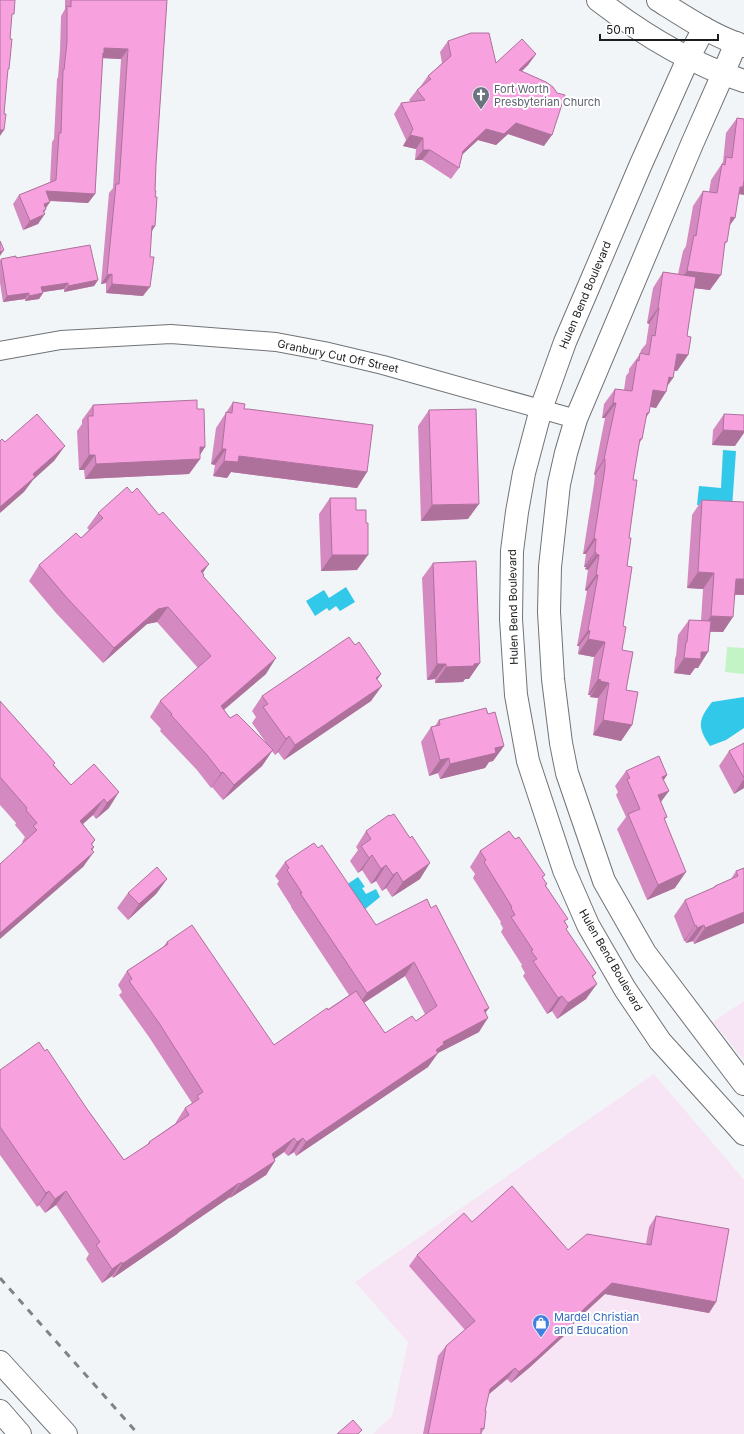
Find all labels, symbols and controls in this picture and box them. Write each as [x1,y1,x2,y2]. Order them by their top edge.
scale bar [600,16,718,42]
text: 50 m [606,22,635,37]
place label: Fort Worth Presbyterian Church [494,82,601,109]
church icon: Fort Worth Presbyterian Church [471,85,491,110]
street label: Hulen Bend Boulevard [556,239,614,351]
street label: Granbury Cut Off Street [276,336,400,376]
street label: Hulen Bend Boulevard [505,549,521,665]
street label: Hulen Bend Boulevard [576,907,646,1013]
place label: Mardel Christian and Education [554,1310,639,1337]
shop icon: Mardel Christian and Education [531,1313,551,1338]

